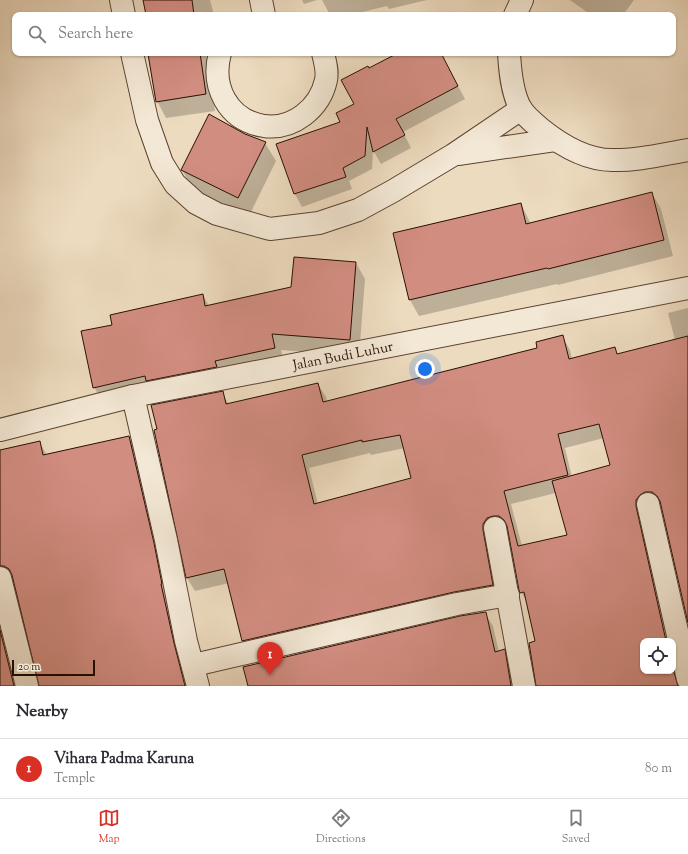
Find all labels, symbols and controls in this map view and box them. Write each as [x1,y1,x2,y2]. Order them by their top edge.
search box [12,12,676,56]
icon: search [26,23,48,45]
text: Search here [58,24,133,45]
street label: Jalan Budi Luhur [290,337,396,377]
your location [415,359,435,379]
map controls [640,638,676,674]
button: locate [640,638,676,674]
pin: 1 [257,642,283,675]
scale bar [12,658,95,677]
text: 20 m [18,659,40,675]
text: Nearby [16,700,68,724]
text: Vihara Padma Karuna [54,749,194,770]
text: 1 [27,760,31,778]
text: 80 m [645,760,672,778]
text: Temple [54,770,95,788]
tab: Map [98,807,120,847]
tab: Directions [316,807,366,847]
tab: Saved [562,807,590,847]

